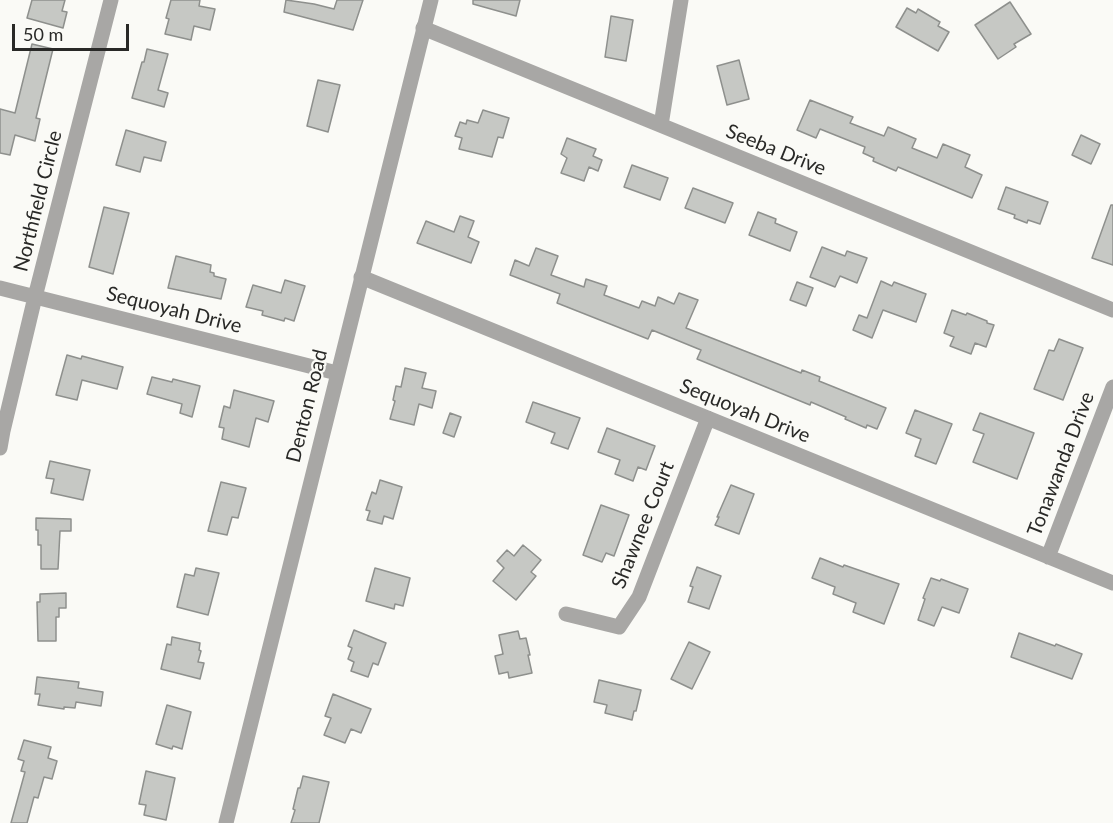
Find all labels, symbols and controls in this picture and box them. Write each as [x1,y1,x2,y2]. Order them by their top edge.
scale bar [15,12,132,50]
text: 50 m [23,23,63,45]
street label: Seeba Drive [722,119,830,181]
street label: Northfield Circle [9,128,67,274]
street label: Sequoyah Drive [104,282,244,338]
street label: Denton Road [281,347,333,465]
street label: Sequoyah Drive [676,374,814,448]
street label: Tonawanda Drive [1022,389,1100,539]
street label: Shawnee Court [607,458,679,592]

